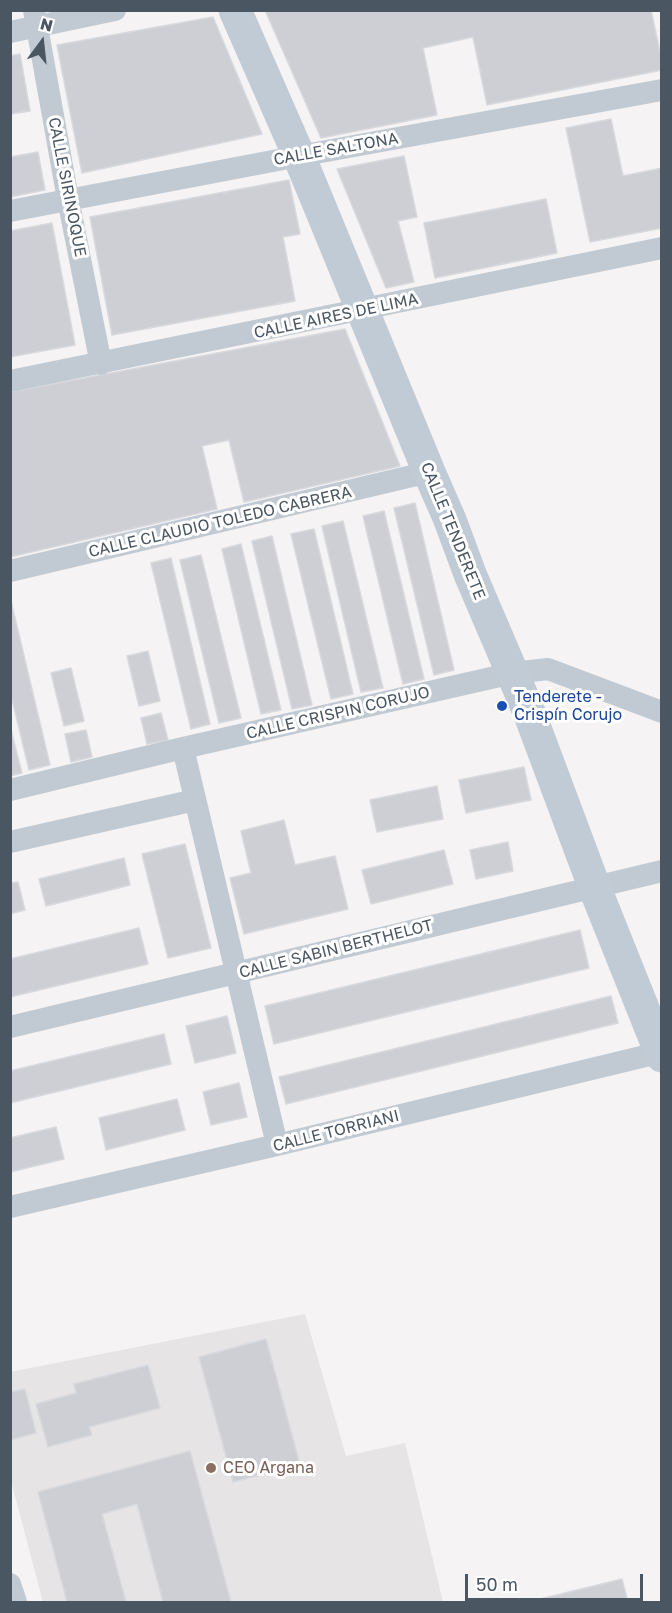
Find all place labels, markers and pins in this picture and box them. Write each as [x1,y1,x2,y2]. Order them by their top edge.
place label: Tenderete - Crispín Corujo [514,687,622,725]
marker: Tenderete - Crispín Corujo [495,699,509,713]
place label: CEO Argana [223,1458,314,1478]
marker: CEO Argana [204,1461,218,1475]

